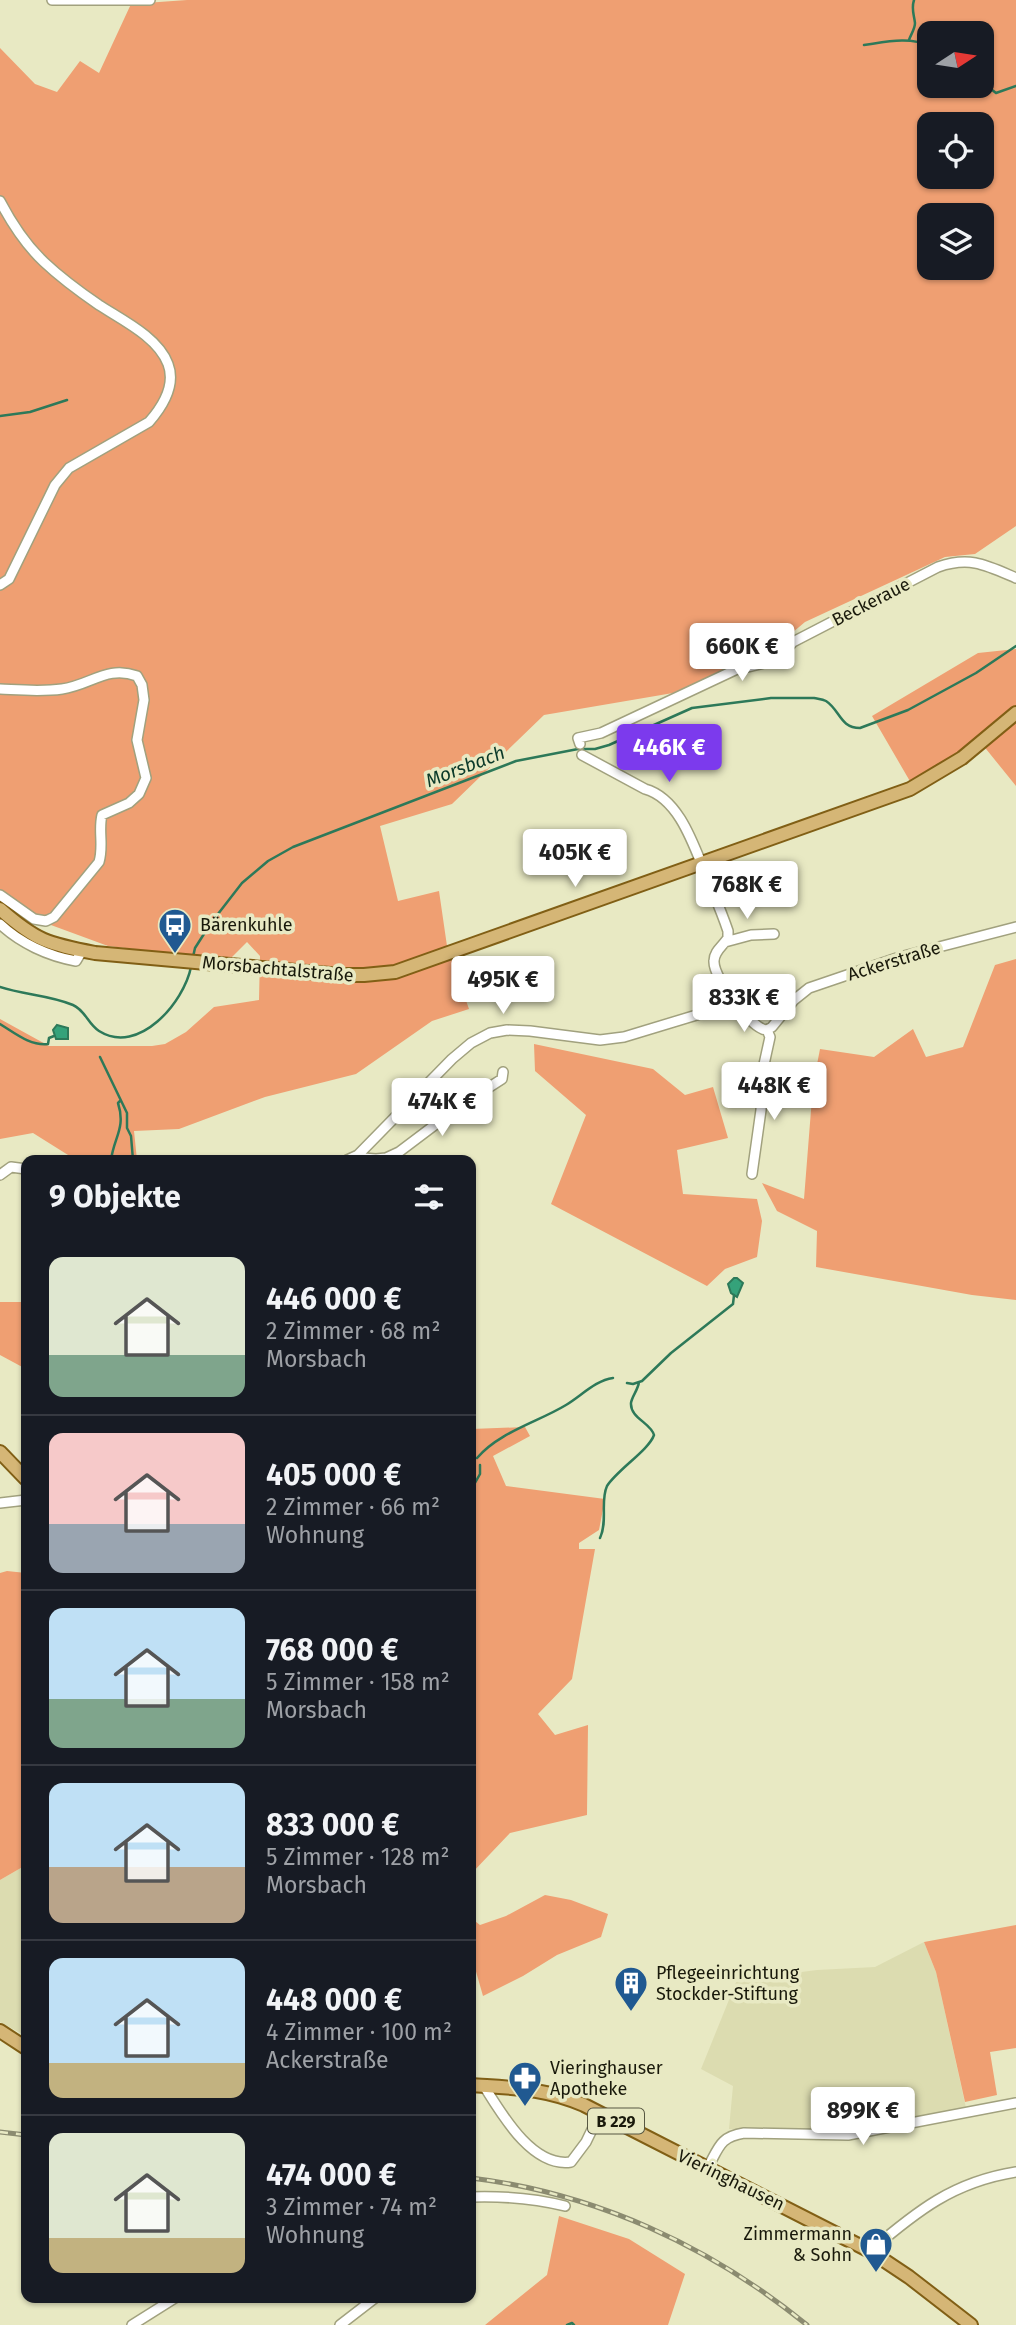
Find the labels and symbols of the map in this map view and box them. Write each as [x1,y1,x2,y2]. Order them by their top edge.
north arrow [917,21,994,98]
street label: Beckeraue [828,573,914,631]
pin: 660K € [685,624,799,683]
pin: 446K € [612,724,726,784]
water label: Morsbach [422,741,508,792]
pin: 405K € [518,830,632,889]
pin: 768K € [690,862,804,921]
bus stop icon: Bärenkuhle [156,906,194,955]
place label: Bärenkuhle [200,914,293,936]
street label: Ackerstraße [845,936,943,986]
street label: Morsbachtalstraße [201,951,355,987]
pin: 495K € [446,956,560,1016]
pin: 833K € [687,974,801,1034]
pin: 448K € [717,1062,831,1122]
pin: 474K € [385,1078,499,1138]
place label: Pflegeeinrichtung Stockder-Stiftung [656,1962,800,2005]
building icon: Pflegeeinrichtung Stockder-Stiftung [612,1964,650,2013]
place label: Vieringhauser Apotheke [550,2057,663,2100]
pharmacy icon: Vieringhauser Apotheke [506,2059,544,2108]
pin: 899K € [806,2088,920,2147]
road number: B 229 [588,2108,644,2134]
street label: Vieringhausen [674,2145,788,2215]
place label: Zimmermann & Sohn [744,2223,852,2266]
shop icon: Zimmermann & Sohn [857,2225,895,2274]

